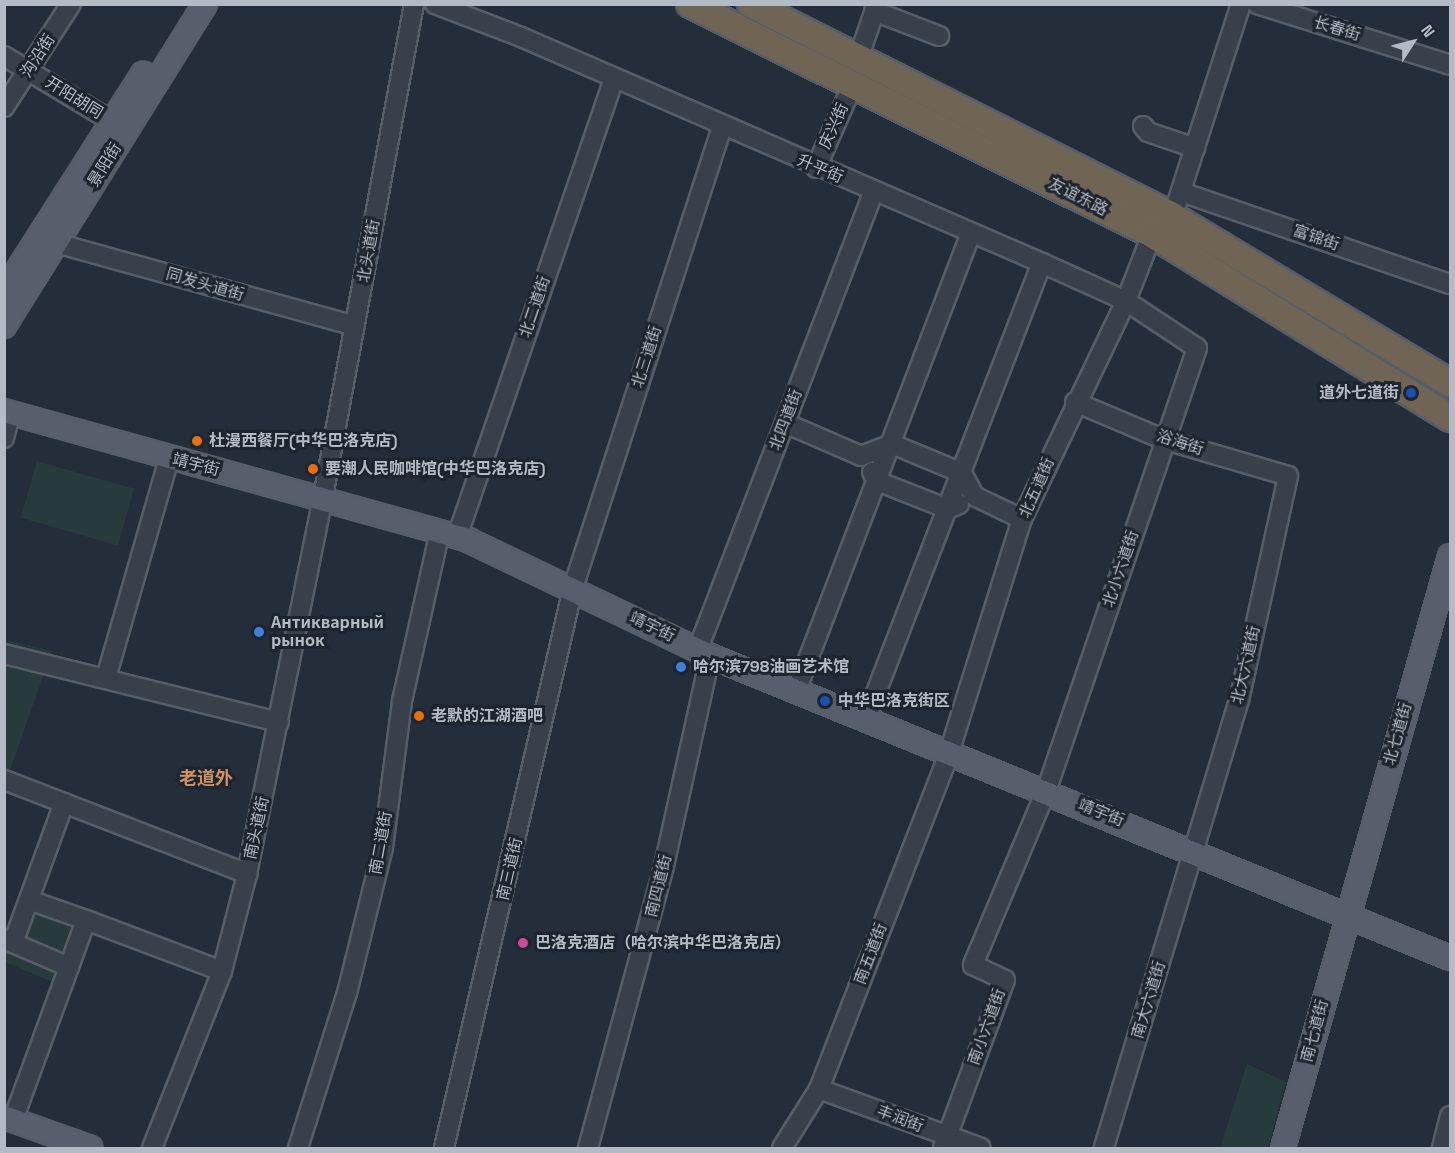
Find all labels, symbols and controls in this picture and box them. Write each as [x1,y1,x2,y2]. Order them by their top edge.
north arrow [1383,12,1443,72]
street label: 长春街 [1311,13,1363,45]
text: N [1416,21,1440,42]
street label: 沟沿街 [17,31,59,81]
street label: 开阳胡同 [42,73,106,123]
street label: 庆兴街 [815,100,853,152]
street label: 景阳街 [84,140,126,190]
street label: 升平街 [794,151,846,187]
street label: 友谊东路 [1045,174,1111,220]
street label: 北头道街 [354,218,384,284]
street label: 富锦街 [1290,221,1342,255]
street label: 同发头道街 [164,265,246,305]
street label: 北二道街 [516,274,554,340]
street label: 北三道街 [628,324,666,390]
place label: 道外七道街 [1319,383,1399,403]
marker: 道外七道街 [1404,386,1418,400]
street label: 北四道街 [766,387,806,453]
street label: 浴海街 [1154,426,1206,460]
place label: 杜漫西餐厅(中华巴洛克店) [209,431,398,451]
marker: 杜漫西餐厅(中华巴洛克店) [190,434,204,448]
street label: 靖宇街 [170,450,222,480]
street label: 北五道街 [1015,455,1059,521]
place label: 要潮人民咖啡馆(中华巴洛克店) [325,459,546,479]
marker: 要潮人民咖啡馆(中华巴洛克店) [306,462,320,476]
street label: 北小六道街 [1099,528,1143,610]
street label: 靖宇街 [626,608,678,646]
place label: Антикварный рынок [271,613,384,651]
street label: 北大六道街 [1228,624,1264,706]
marker: Антикварный рынок [252,625,266,639]
place label: 哈尔滨798油画艺术馆 [693,657,849,677]
marker: 哈尔滨798油画艺术馆 [674,660,688,674]
place label: 中华巴洛克街区 [838,691,950,711]
marker: 中华巴洛克街区 [816,692,834,710]
street label: 北七道街 [1380,701,1416,767]
place label: 老默的江湖酒吧 [431,706,543,726]
marker: 老默的江湖酒吧 [412,709,426,723]
district label: 老道外 [179,767,233,789]
street label: 南头道街 [241,795,273,861]
street label: 靖宇街 [1075,795,1127,831]
street label: 南二道街 [366,810,396,876]
street label: 南三道街 [493,836,527,902]
street label: 南四道街 [642,853,676,919]
street label: 南五道街 [851,921,891,987]
place label: 巴洛克酒店（哈尔滨中华巴洛克店） [535,933,791,953]
marker: 巴洛克酒店（哈尔滨中华巴洛克店） [516,936,530,950]
street label: 南大六道街 [1128,959,1170,1041]
street label: 南小六道街 [964,986,1010,1068]
street label: 南七道街 [1297,998,1333,1064]
street label: 丰润街 [874,1101,926,1137]

